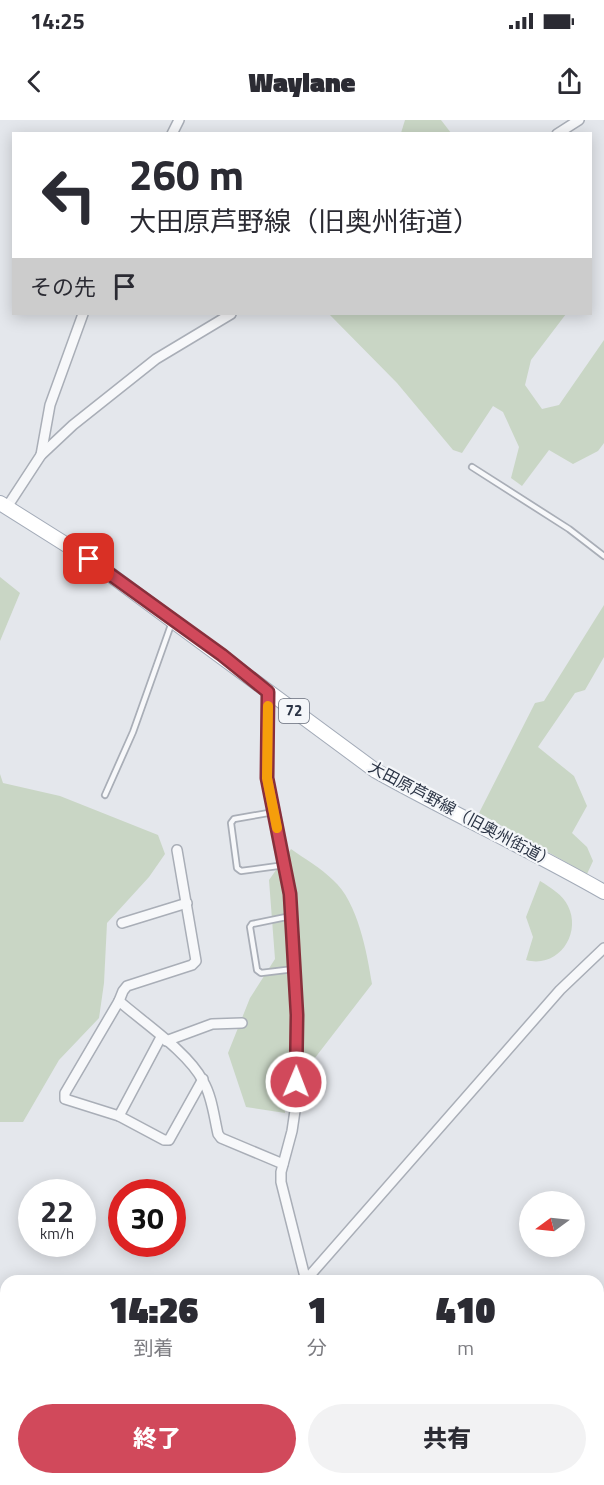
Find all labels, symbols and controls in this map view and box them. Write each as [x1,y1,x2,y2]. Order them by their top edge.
text: 14:25 [30,4,85,38]
text: Waylane [249,61,355,102]
icon: back [18,65,51,98]
icon: share [553,65,586,98]
text: 260 m [129,142,244,206]
icon: left [30,156,108,234]
text: 大田原芦野線（旧奥州街道） [129,200,480,241]
text: その先 [30,270,96,304]
icon: arrive [108,270,141,303]
pin [63,533,114,584]
icon: arrive [72,542,105,575]
road number: 72 [279,699,309,723]
street label: 大田原芦野線（旧奥州街道） [365,755,559,873]
position arrow [264,1050,328,1114]
speed limit sign: 30 [108,1179,186,1257]
text: 22 [40,1188,74,1234]
north arrow [519,1191,585,1257]
map controls [519,1191,585,1257]
text: km/h [40,1222,74,1245]
text: 14:26 [109,1282,198,1337]
text: 1 [307,1282,327,1337]
text: 410 [436,1282,495,1337]
text: 到着 [134,1332,174,1363]
text: 分 [307,1332,327,1363]
text: m [457,1332,474,1363]
button: 終了 [18,1404,296,1473]
button: 共有 [308,1404,586,1473]

